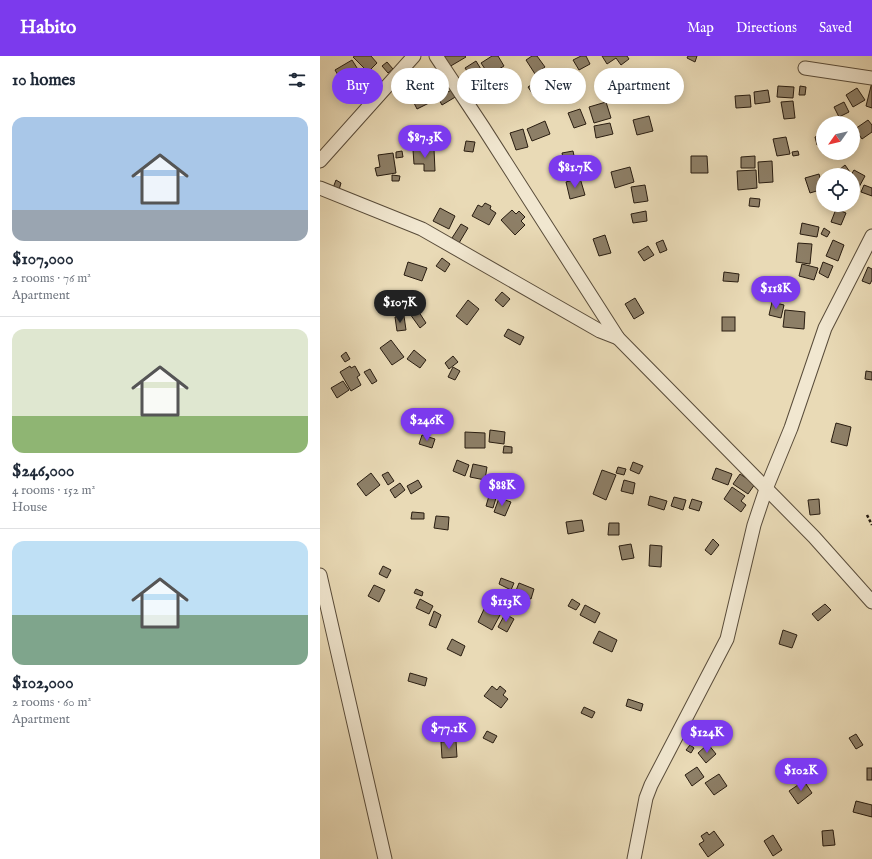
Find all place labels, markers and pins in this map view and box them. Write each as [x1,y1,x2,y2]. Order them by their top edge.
pin: $87.3K [392,125,458,159]
pin: $81.7K [542,155,608,189]
pin: $118K [748,276,804,310]
pin: $107K [372,290,428,324]
pin: $246K [399,408,455,442]
pin: $88K [478,473,526,507]
pin: $113K [478,589,534,623]
pin: $77.1K [416,716,482,750]
pin: $124K [679,720,735,754]
pin: $102K [773,758,829,792]

